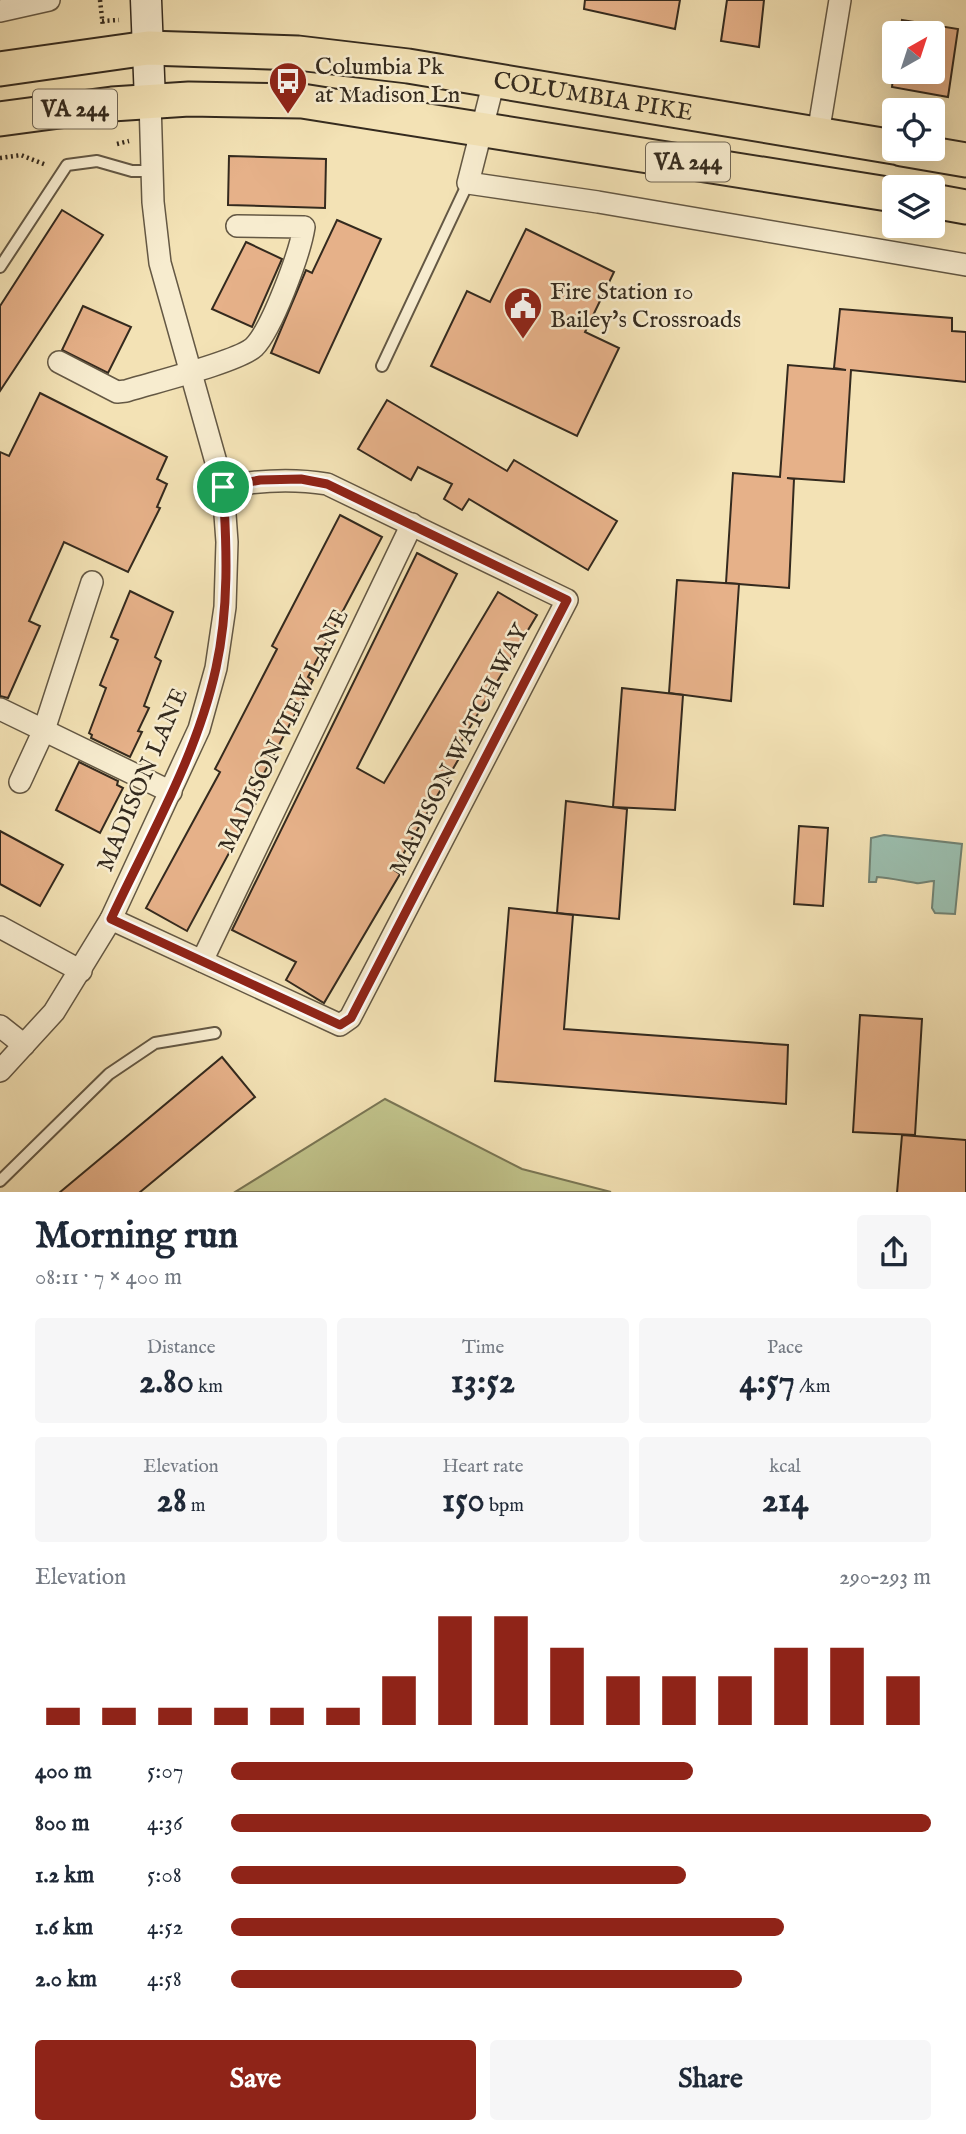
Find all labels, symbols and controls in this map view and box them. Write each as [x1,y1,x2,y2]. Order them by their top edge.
north arrow [882,21,945,84]
map controls [882,21,945,238]
place label: Columbia Pk at Madison Ln [315,52,460,111]
bus stop icon: Columbia Pk at Madison Ln [267,60,309,115]
street label: COLUMBIA PIKE [491,65,695,129]
road number: VA 244 [33,90,117,128]
button: locate [882,98,945,161]
road number: VA 244 [646,142,730,182]
button: layers [882,175,945,238]
place label: Fire Station 10 Bailey's Crossroads [550,277,741,336]
public building icon: Fire Station 10 Bailey's Crossroads [502,285,544,340]
pin [193,457,253,517]
icon: arrive [204,468,242,506]
street label: MADISON VIEW LANE [211,604,357,858]
street label: MADISON WATCH WAY [383,618,538,881]
street label: MADISON LANE [90,683,196,877]
text: Morning run [35,1213,238,1261]
button: share [857,1215,931,1289]
text: 08:11 · 7 × 400 m [35,1263,182,1292]
text: Distance [147,1336,215,1360]
text: Time [462,1336,504,1360]
text: Pace [767,1336,803,1360]
text: 2.80 [139,1360,194,1405]
text: 13:52 [451,1360,515,1405]
text: 4:57 [740,1360,795,1405]
text: km [194,1375,223,1399]
text: /km [795,1375,830,1399]
text: Elevation [143,1455,219,1479]
text: Heart rate [442,1455,524,1479]
text: kcal [769,1455,801,1479]
text: 28 [157,1479,187,1524]
text: 150 [442,1479,485,1524]
text: 214 [762,1479,808,1524]
text: m [187,1494,205,1518]
text: bpm [485,1494,524,1518]
text: Elevation [35,1563,126,1592]
text: 290–293 m [839,1563,931,1592]
text: 400 m [35,1757,92,1786]
text: 5:07 [147,1757,183,1786]
text: 800 m [35,1809,89,1838]
text: 4:36 [147,1809,183,1838]
text: 1.2 km [35,1861,94,1890]
text: 5:08 [147,1861,182,1890]
text: 1.6 km [35,1913,93,1942]
text: 4:52 [147,1913,183,1942]
text: 2.0 km [35,1965,97,1994]
text: 4:58 [147,1965,182,1994]
button: Save [35,2040,476,2120]
button: Share [490,2040,931,2120]

